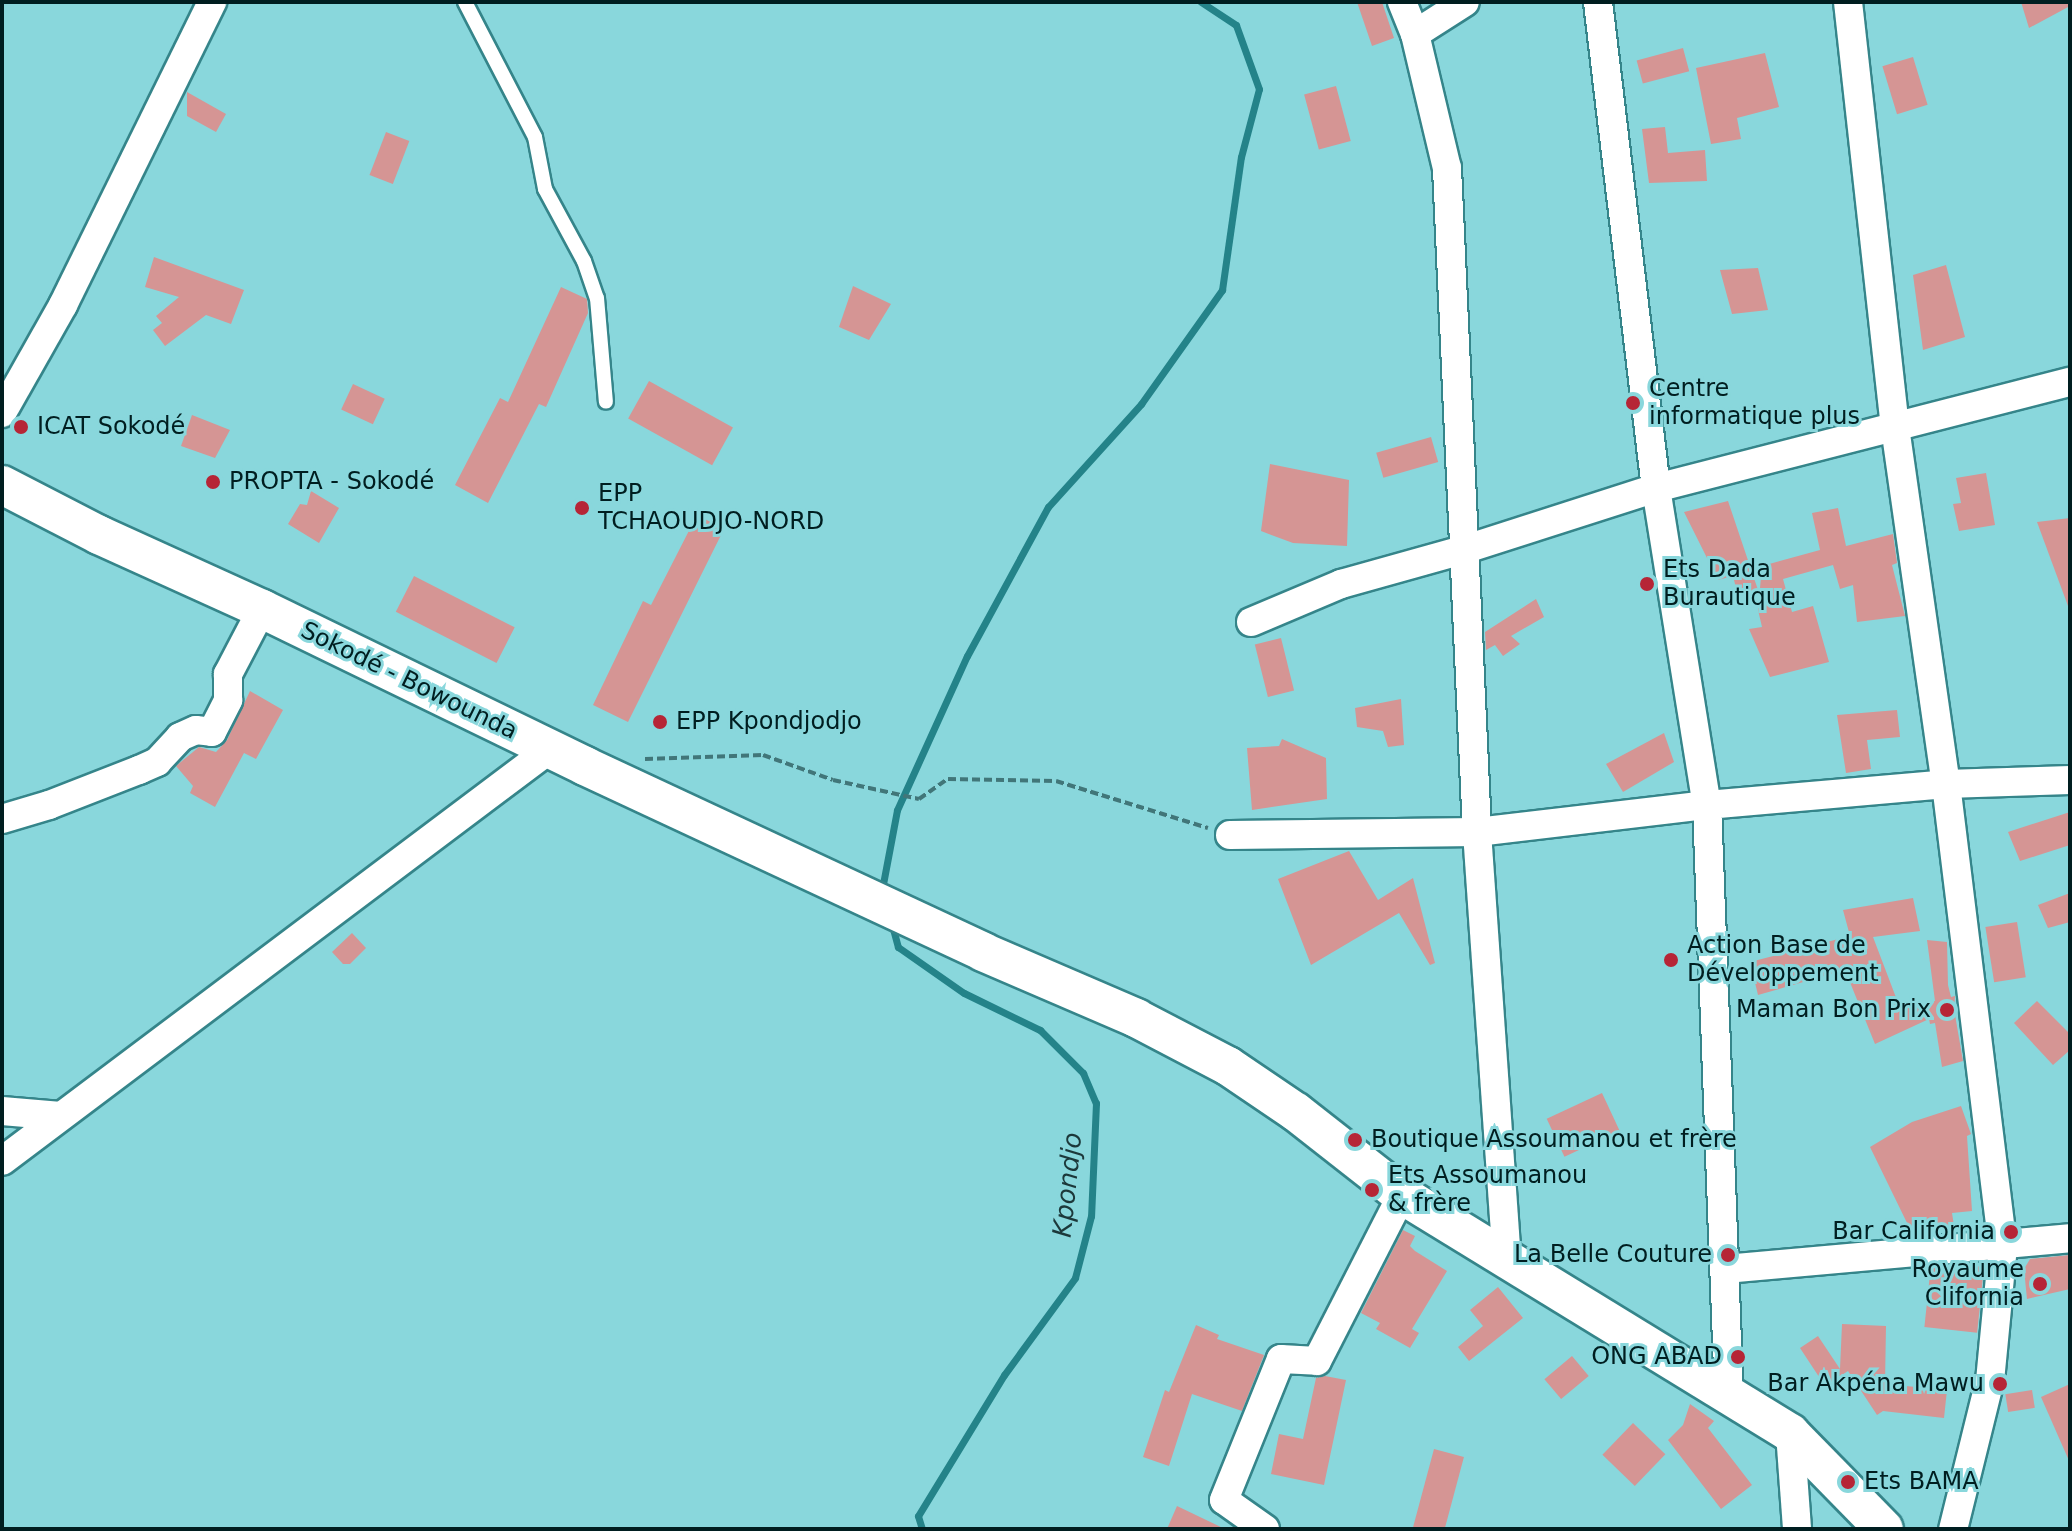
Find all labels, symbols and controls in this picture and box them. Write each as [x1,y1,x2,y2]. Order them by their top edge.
place label: Centre informatique plus [1649,375,1860,431]
marker: Centre informatique plus [1624,394,1642,412]
place label: ICAT Sokodé [37,413,185,441]
marker: ICAT Sokodé [12,418,30,436]
place label: PROPTA - Sokodé [229,468,434,496]
marker: PROPTA - Sokodé [204,473,222,491]
place label: EPP TCHAOUDJO-NORD [598,480,824,536]
marker: EPP TCHAOUDJO-NORD [573,499,591,517]
place label: Ets Dada Burautique [1663,556,1796,612]
marker: Ets Dada Burautique [1638,575,1656,593]
street label: Sokodé - Bowounda [296,616,522,746]
place label: EPP Kpondjodjo [676,708,862,736]
marker: EPP Kpondjodjo [651,713,669,731]
place label: Action Base de Développement [1687,932,1879,988]
marker: Action Base de Développement [1662,951,1680,969]
place label: Maman Bon Prix [1736,996,1931,1024]
marker: Maman Bon Prix [1938,1001,1956,1019]
place label: Boutique Assoumanou et frère [1371,1126,1737,1154]
water label: Kpondjo [1047,1131,1089,1239]
marker: Boutique Assoumanou et frère [1346,1131,1364,1149]
place label: Ets Assoumanou & frère [1388,1162,1587,1218]
marker: Ets Assoumanou & frère [1363,1181,1381,1199]
place label: Bar California [1832,1218,1995,1246]
marker: Bar California [2002,1223,2020,1241]
place label: La Belle Couture [1514,1241,1712,1269]
marker: La Belle Couture [1719,1246,1737,1264]
place label: Royaume Clifornia [1911,1256,2024,1312]
marker: Royaume Clifornia [2031,1275,2049,1293]
place label: ONG ABAD [1591,1343,1722,1371]
marker: ONG ABAD [1729,1348,1747,1366]
place label: Bar Akpéna Mawu [1767,1370,1984,1398]
marker: Bar Akpéna Mawu [1991,1375,2009,1393]
place label: Ets BAMA [1864,1468,1979,1496]
marker: Ets BAMA [1839,1473,1857,1491]

